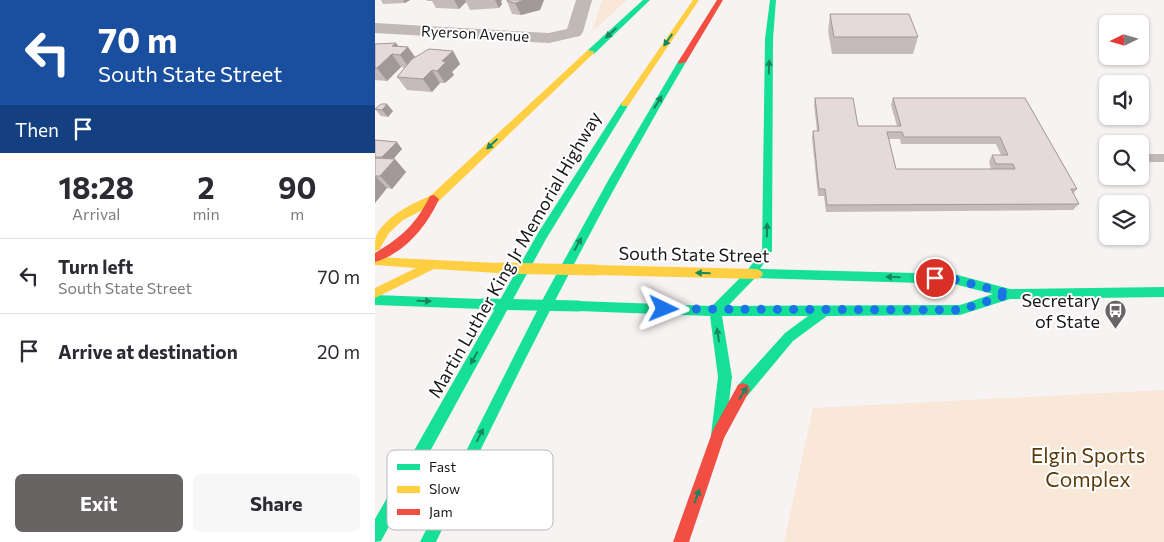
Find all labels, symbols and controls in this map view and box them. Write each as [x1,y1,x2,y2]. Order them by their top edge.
north arrow [1099,15,1149,65]
map controls [1099,15,1149,245]
text: 70 m [98,17,178,60]
icon: left [15,20,80,85]
street label: Ryerson Avenue [420,21,530,45]
one-way arrow [606,27,618,39]
one-way arrow [663,33,673,47]
one-way arrow [765,59,773,75]
text: South State Street [98,60,282,87]
button: sound [1099,75,1149,125]
one-way arrow [653,96,662,109]
street label: Martin Luther King Jr Memorial Highway [423,107,605,402]
icon: arrive [69,115,97,143]
text: Then [15,118,59,141]
button: search [1099,135,1149,185]
one-way arrow [487,138,499,150]
text: 18:28 [58,168,134,205]
text: 2 [197,168,215,205]
text: 90 [278,168,317,205]
button: layers [1099,195,1149,245]
text: Arrival [72,204,120,223]
text: min [192,204,220,223]
text: m [290,204,304,223]
one-way arrow [763,222,771,238]
one-way arrow [574,237,582,251]
street label: South State Street [618,242,770,266]
text: Turn left [58,255,133,278]
pin [914,257,956,299]
icon: left [15,262,43,290]
icon: arrive [921,264,949,292]
text: 70 m [317,265,360,288]
one-way arrow [694,269,710,277]
one-way arrow [885,273,901,281]
text: South State Street [58,278,192,297]
position arrow [637,282,689,334]
place label: Secretary of State [1022,289,1100,332]
one-way arrow [416,298,432,306]
bus stop icon: Secretary of State [1104,299,1128,330]
one-way arrow [714,326,722,342]
icon: arrive [15,337,43,365]
text: Arrive at destination [58,340,238,363]
text: 20 m [317,340,360,363]
one-way arrow [470,350,478,365]
one-way arrow [738,386,747,399]
one-way arrow [476,428,484,442]
park label: Elgin Sports Complex [1031,442,1145,491]
legend [387,450,553,530]
text: Fast [429,458,456,475]
button: Exit [15,474,183,532]
button: Share [193,474,360,532]
text: Slow [429,480,460,497]
one-way arrow [693,488,701,503]
text: Jam [429,503,453,520]

